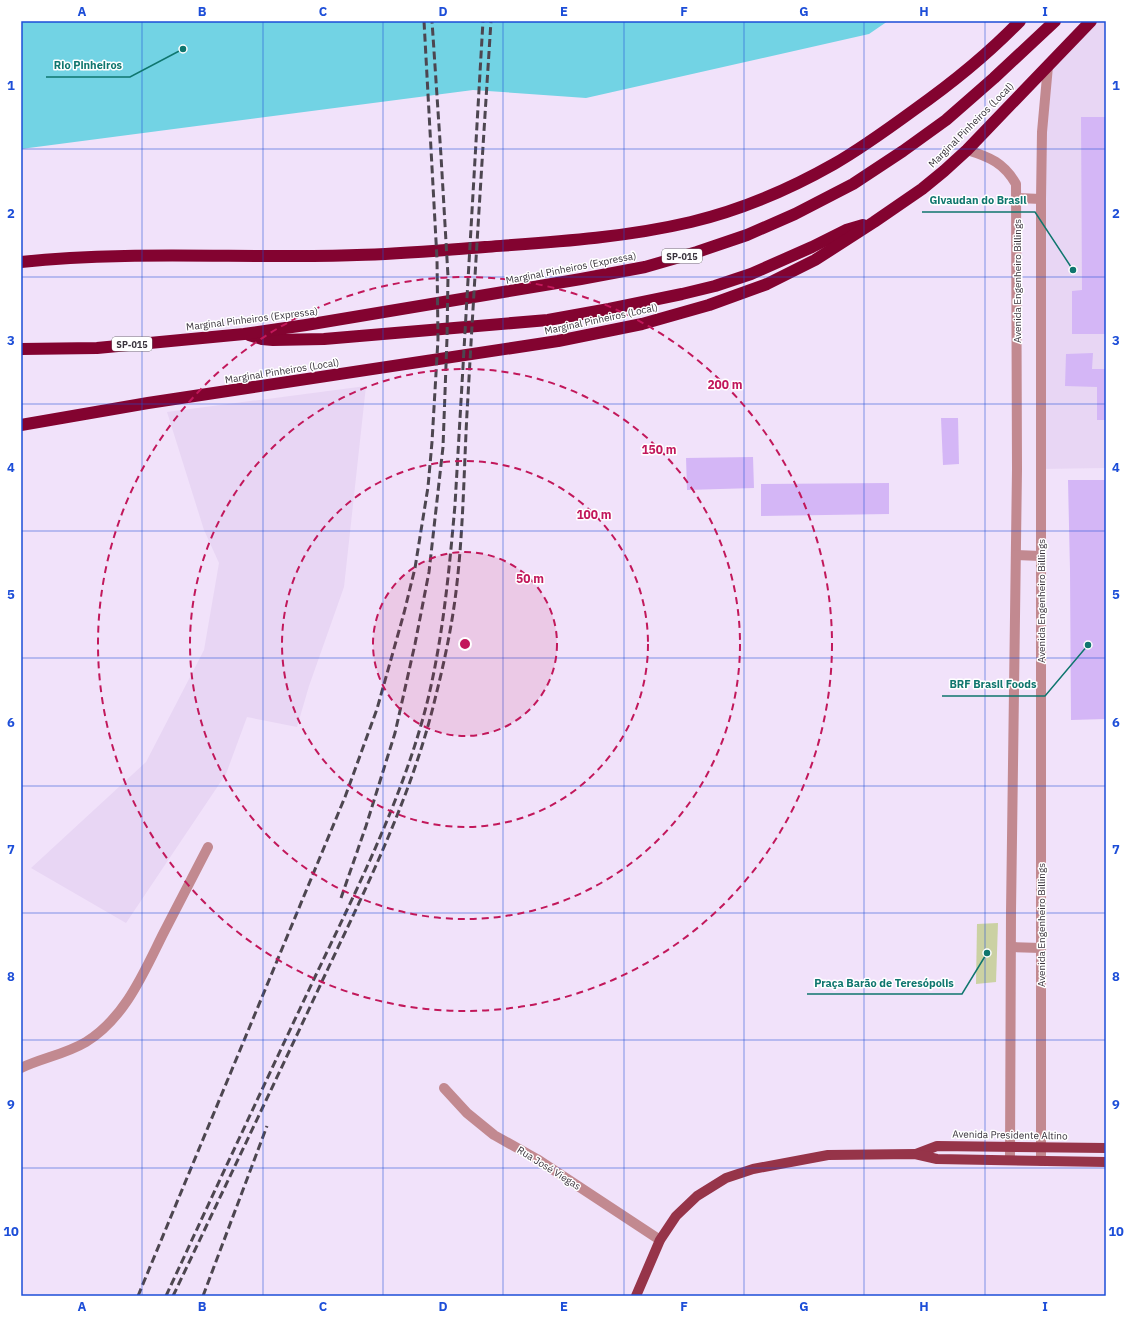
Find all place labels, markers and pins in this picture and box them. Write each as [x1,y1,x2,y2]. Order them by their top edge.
callout: Rio Pinheiros [46,54,130,77]
callout: Givaudan do Brasil [922,189,1035,212]
centre of rings [458,637,472,651]
callout: BRF Brasil Foods [942,673,1045,696]
callout: Praça Barão de Teresópolis [807,971,962,994]

